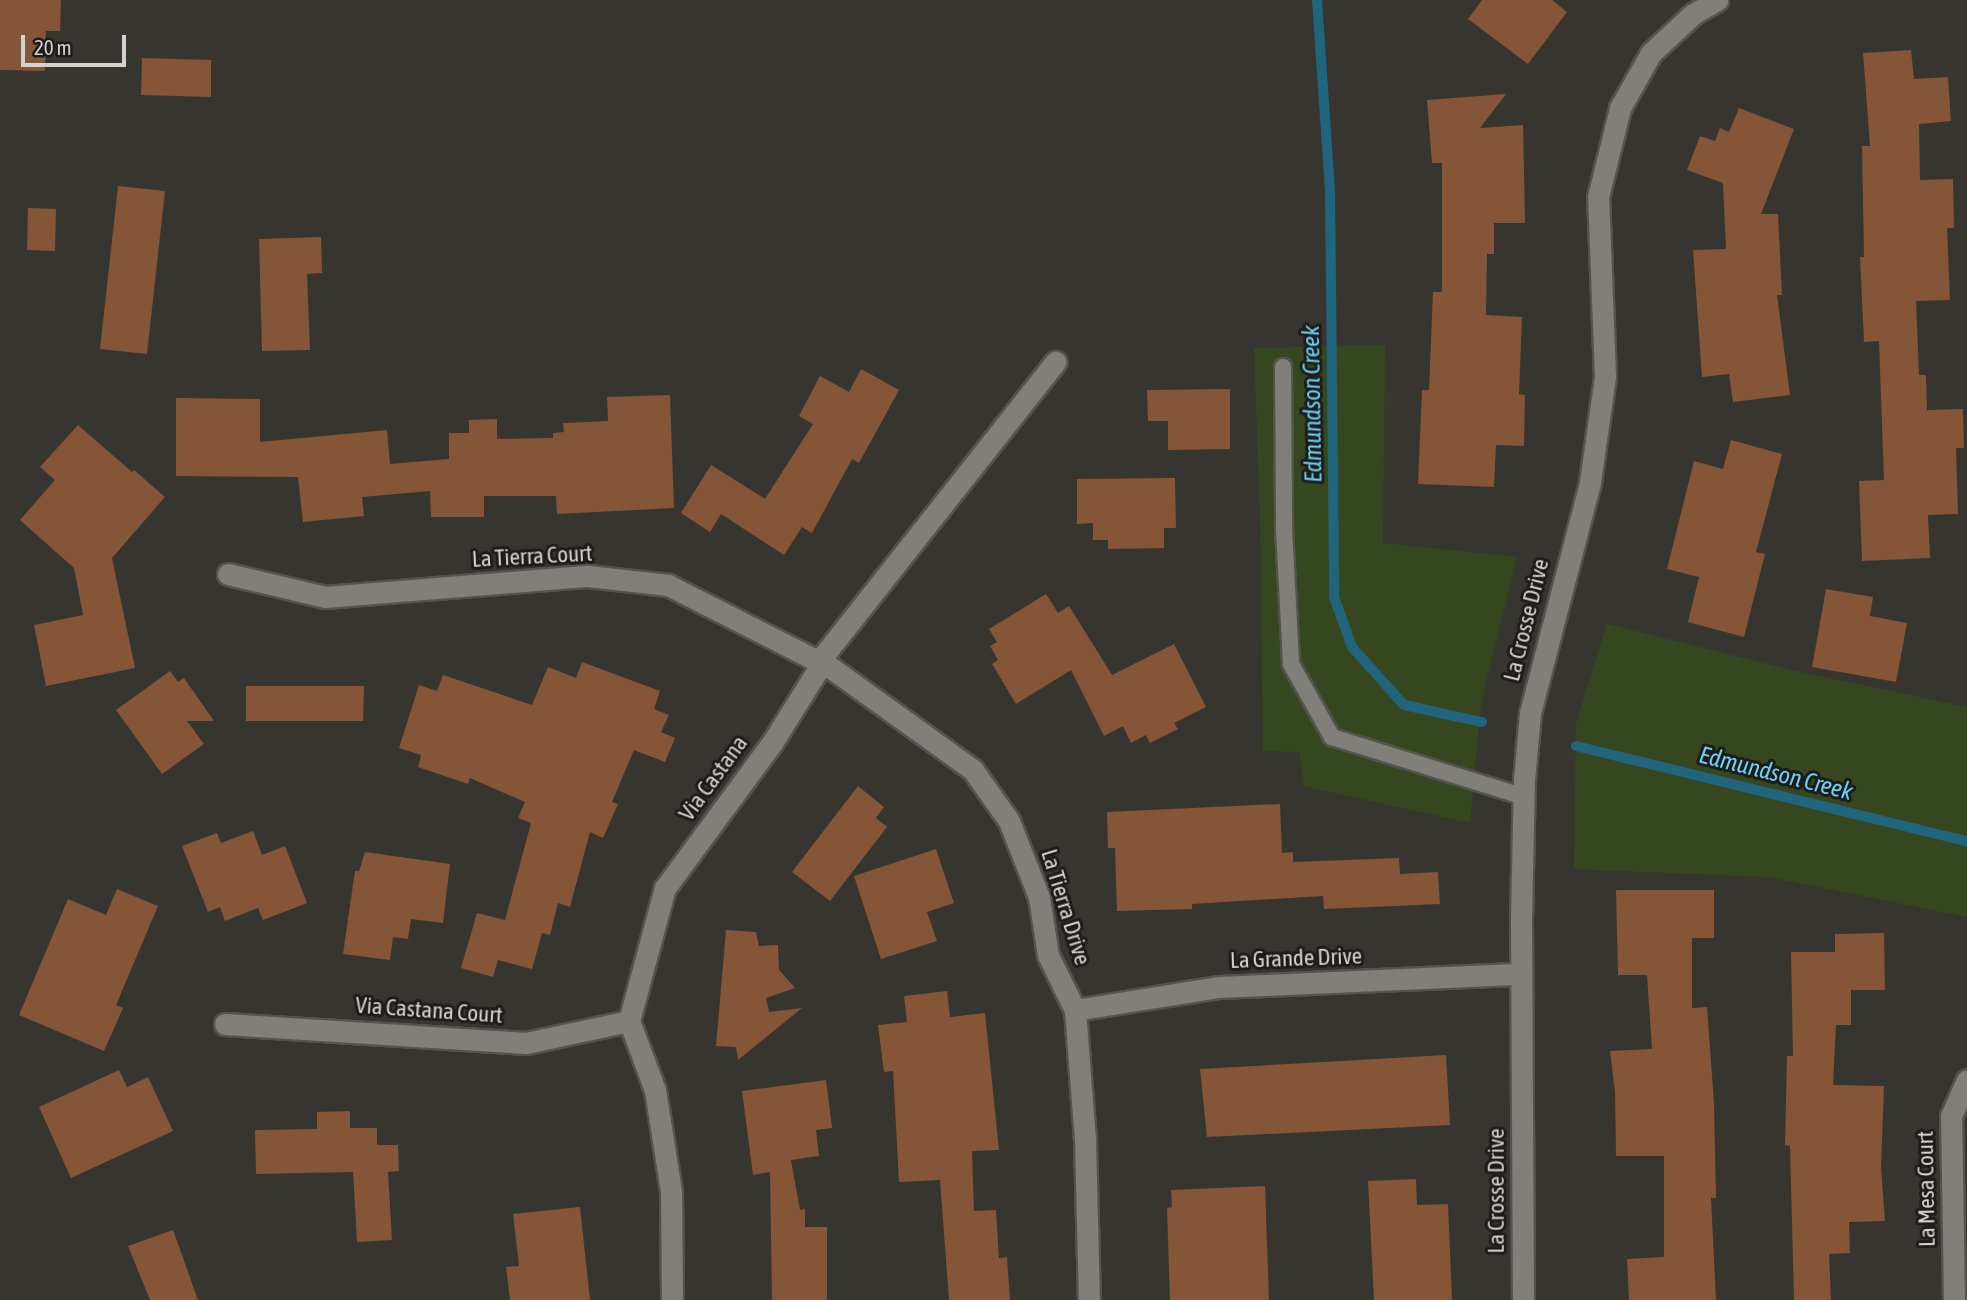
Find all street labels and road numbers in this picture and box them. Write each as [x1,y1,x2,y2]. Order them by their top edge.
street label: La Tierra Court [471,539,593,573]
street label: La Crosse Drive [1497,556,1555,684]
street label: Via Castana [673,730,753,826]
street label: La Tierra Drive [1035,846,1097,968]
street label: La Grande Drive [1229,942,1363,974]
street label: Via Castana Court [355,991,503,1029]
street label: La Crosse Drive [1482,1128,1510,1254]
street label: La Mesa Court [1911,1131,1941,1247]

